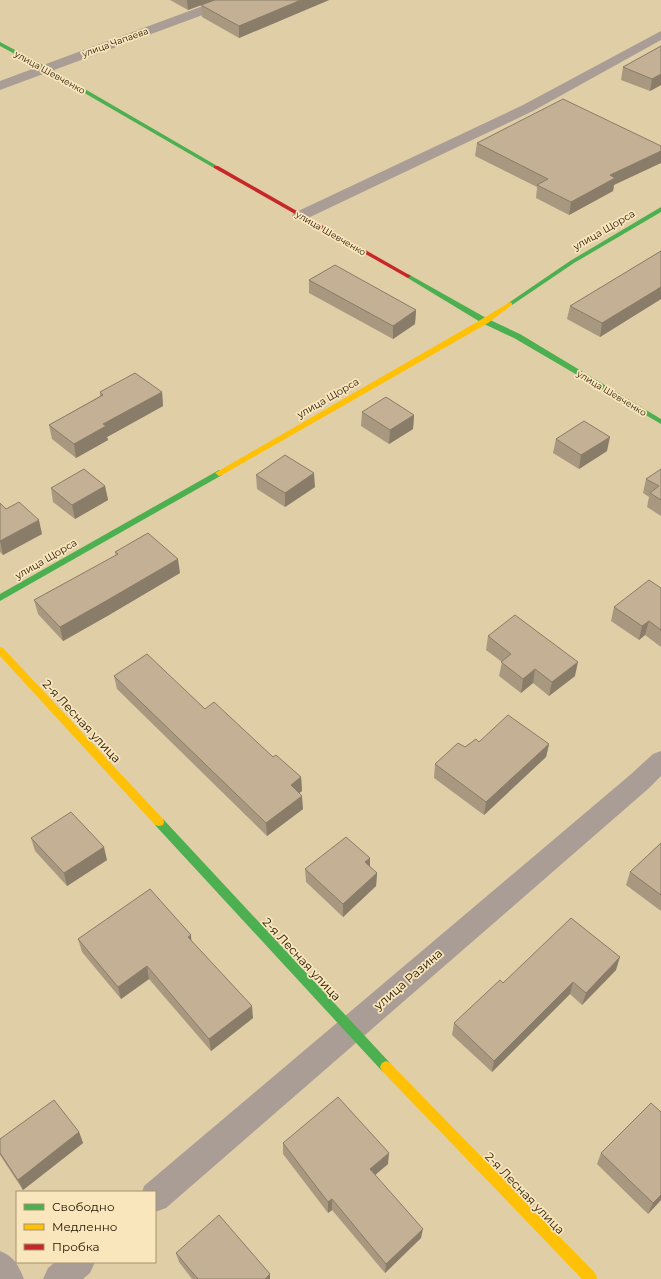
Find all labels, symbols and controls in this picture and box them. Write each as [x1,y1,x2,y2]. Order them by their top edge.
street label: улица Чапаева [79,25,150,59]
street label: улица Шевченко [12,48,88,96]
street label: улица Щорса [570,207,637,254]
street label: улица Шевченко [293,208,368,258]
street label: улица Шевченко [574,367,649,418]
street label: улица Щорса [294,375,361,422]
street label: улица Щорса [12,536,79,583]
street label: 2-я Лесная улица [40,676,124,766]
street label: 2-я Лесная улица [260,914,344,1004]
street label: улица Разина [370,945,445,1013]
street label: 2-я Лесная улица [482,1149,568,1237]
legend [16,1191,156,1263]
text: Свободно [52,1199,115,1214]
text: Медленно [52,1219,118,1234]
text: Пробка [52,1239,100,1254]

